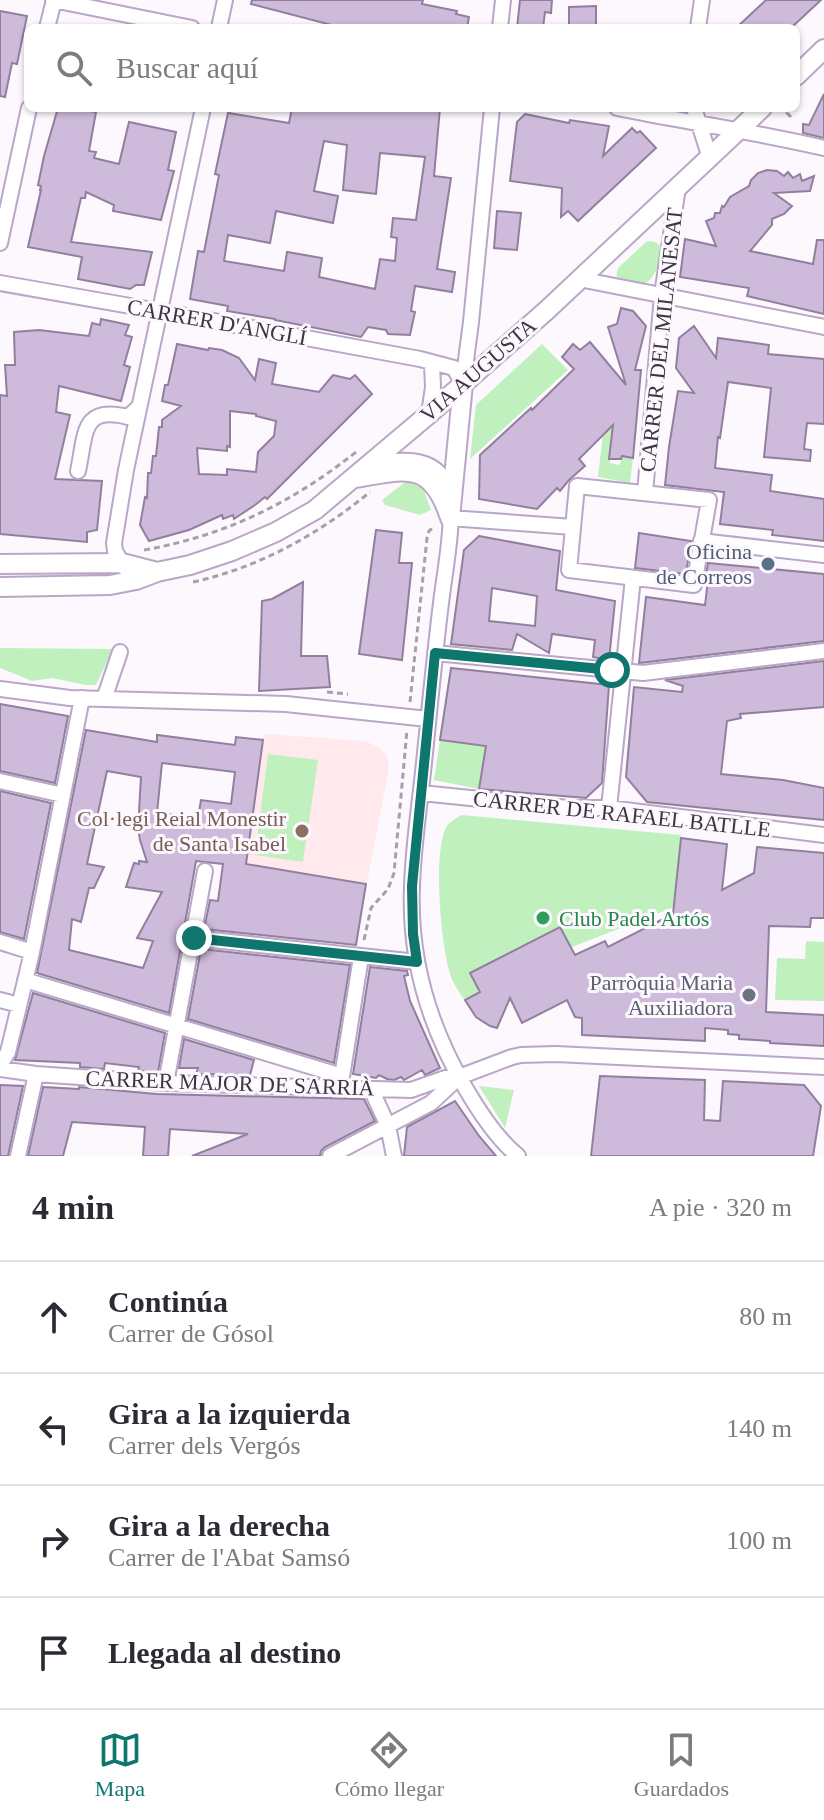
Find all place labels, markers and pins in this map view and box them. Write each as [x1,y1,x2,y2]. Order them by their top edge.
place label: Oficina de Correos [656,539,752,589]
marker: Oficina de Correos [759,555,777,573]
place label: Col·legi Reial Monestir de Santa Isabel [77,806,287,856]
marker: Col·legi Reial Monestir de Santa Isabel [293,822,311,840]
place label: Club Padel Artós [559,906,709,931]
marker: Club Padel Artós [534,909,552,927]
place label: Parròquia Maria Auxiliadora [589,970,733,1020]
marker: Parròquia Maria Auxiliadora [740,986,758,1004]

